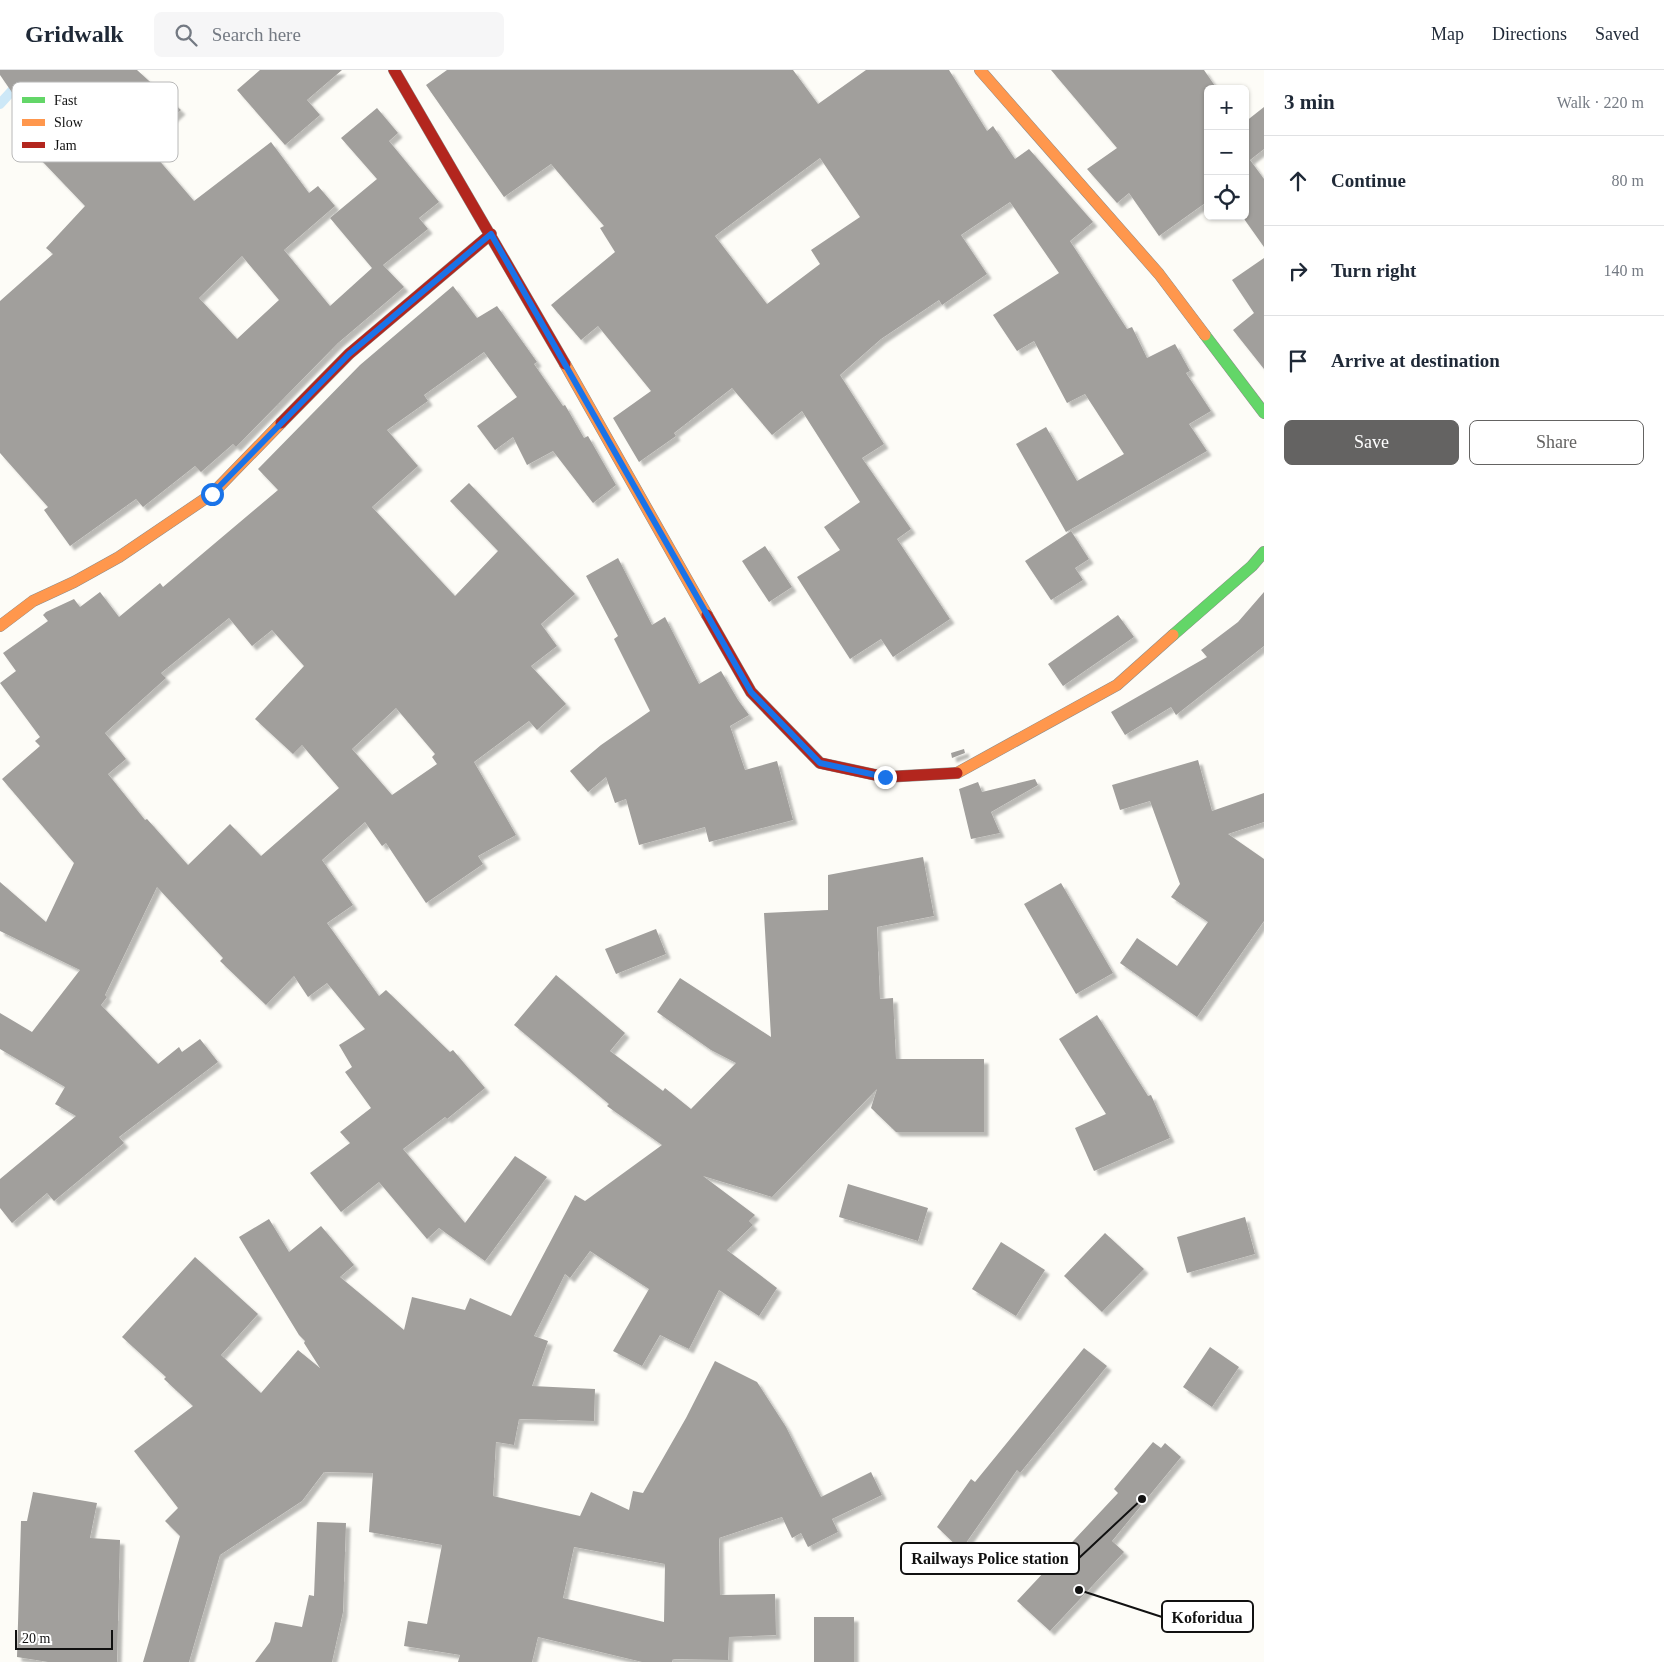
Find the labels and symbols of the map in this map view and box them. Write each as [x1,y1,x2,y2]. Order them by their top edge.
legend [12,82,178,162]
text: Fast [54,93,77,108]
text: Slow [54,115,84,130]
text: Jam [54,138,77,153]
route start [201,483,224,506]
route end [874,766,897,789]
callout: Railways Police station [901,1543,1079,1574]
text: Railways Police station [911,1550,1069,1568]
callout: Koforidua [1162,1601,1253,1632]
text: Koforidua [1171,1609,1243,1626]
scale bar [15,1627,112,1650]

